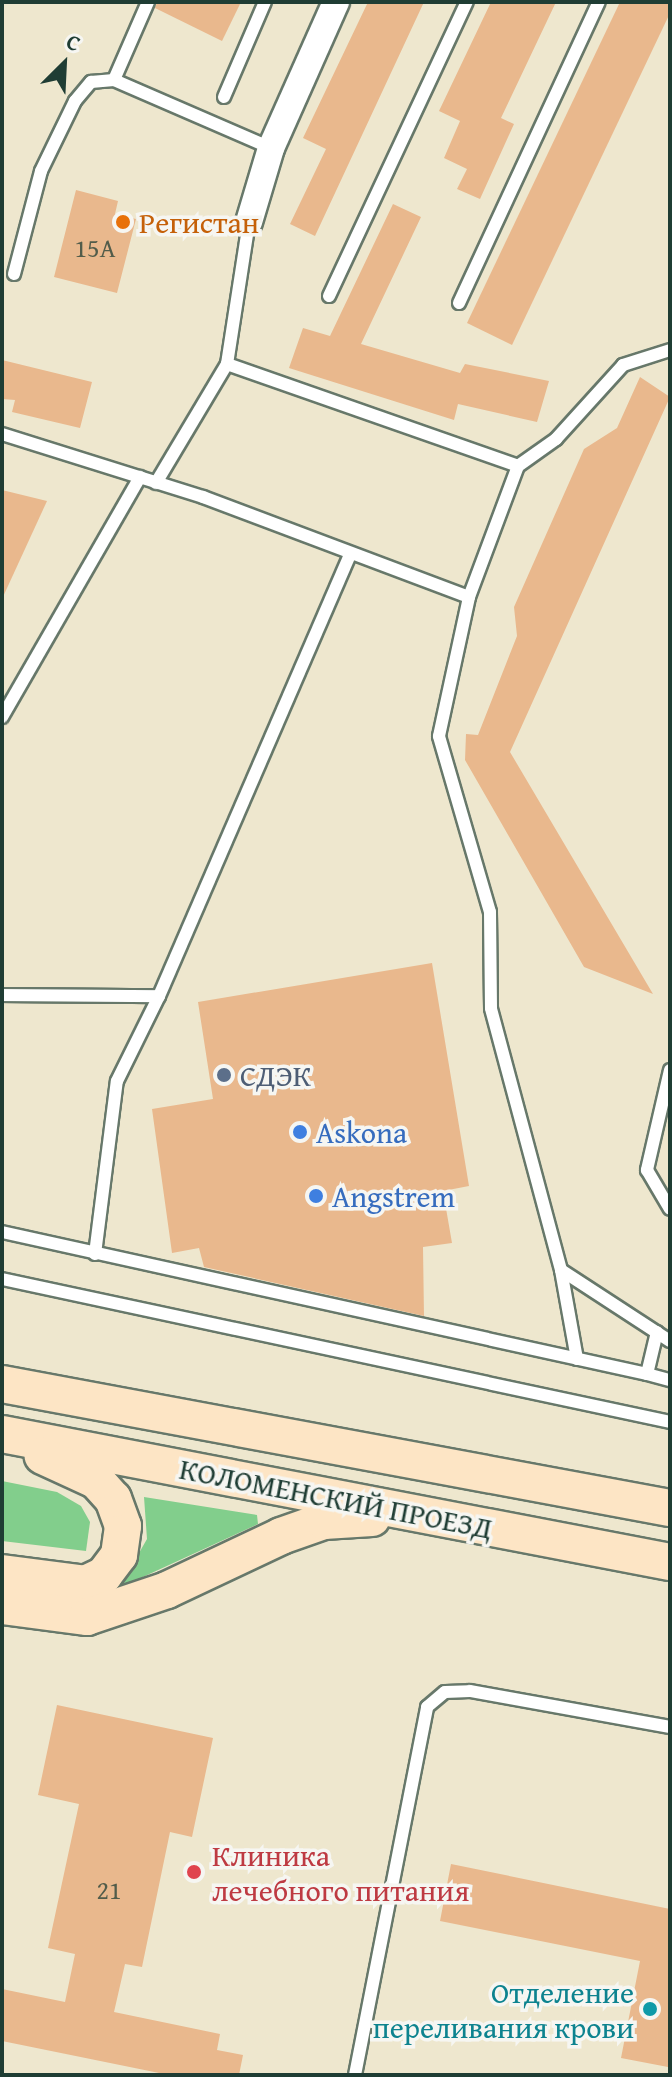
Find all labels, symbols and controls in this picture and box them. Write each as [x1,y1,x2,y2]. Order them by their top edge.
north arrow [24,24,104,104]
text: С [62,25,86,59]
place label: Регистан [139,204,259,240]
marker: Регистан [114,213,132,231]
house number: 15А [75,232,115,264]
place label: СДЭК [240,1057,311,1093]
marker: СДЭК [215,1066,233,1084]
place label: Askona [316,1114,407,1150]
marker: Askona [291,1123,309,1141]
place label: Angstrem [332,1178,455,1214]
marker: Angstrem [307,1187,325,1205]
street label: КОЛОМЕНСКИЙ ПРОЕЗД [177,1450,495,1546]
place label: Клиника лечебного питания [212,1837,469,1908]
marker: Клиника лечебного питания [183,1861,205,1883]
house number: 21 [96,1874,122,1906]
place label: Отделение переливания крови [373,1974,634,2044]
marker: Отделение переливания крови [641,2000,659,2018]

